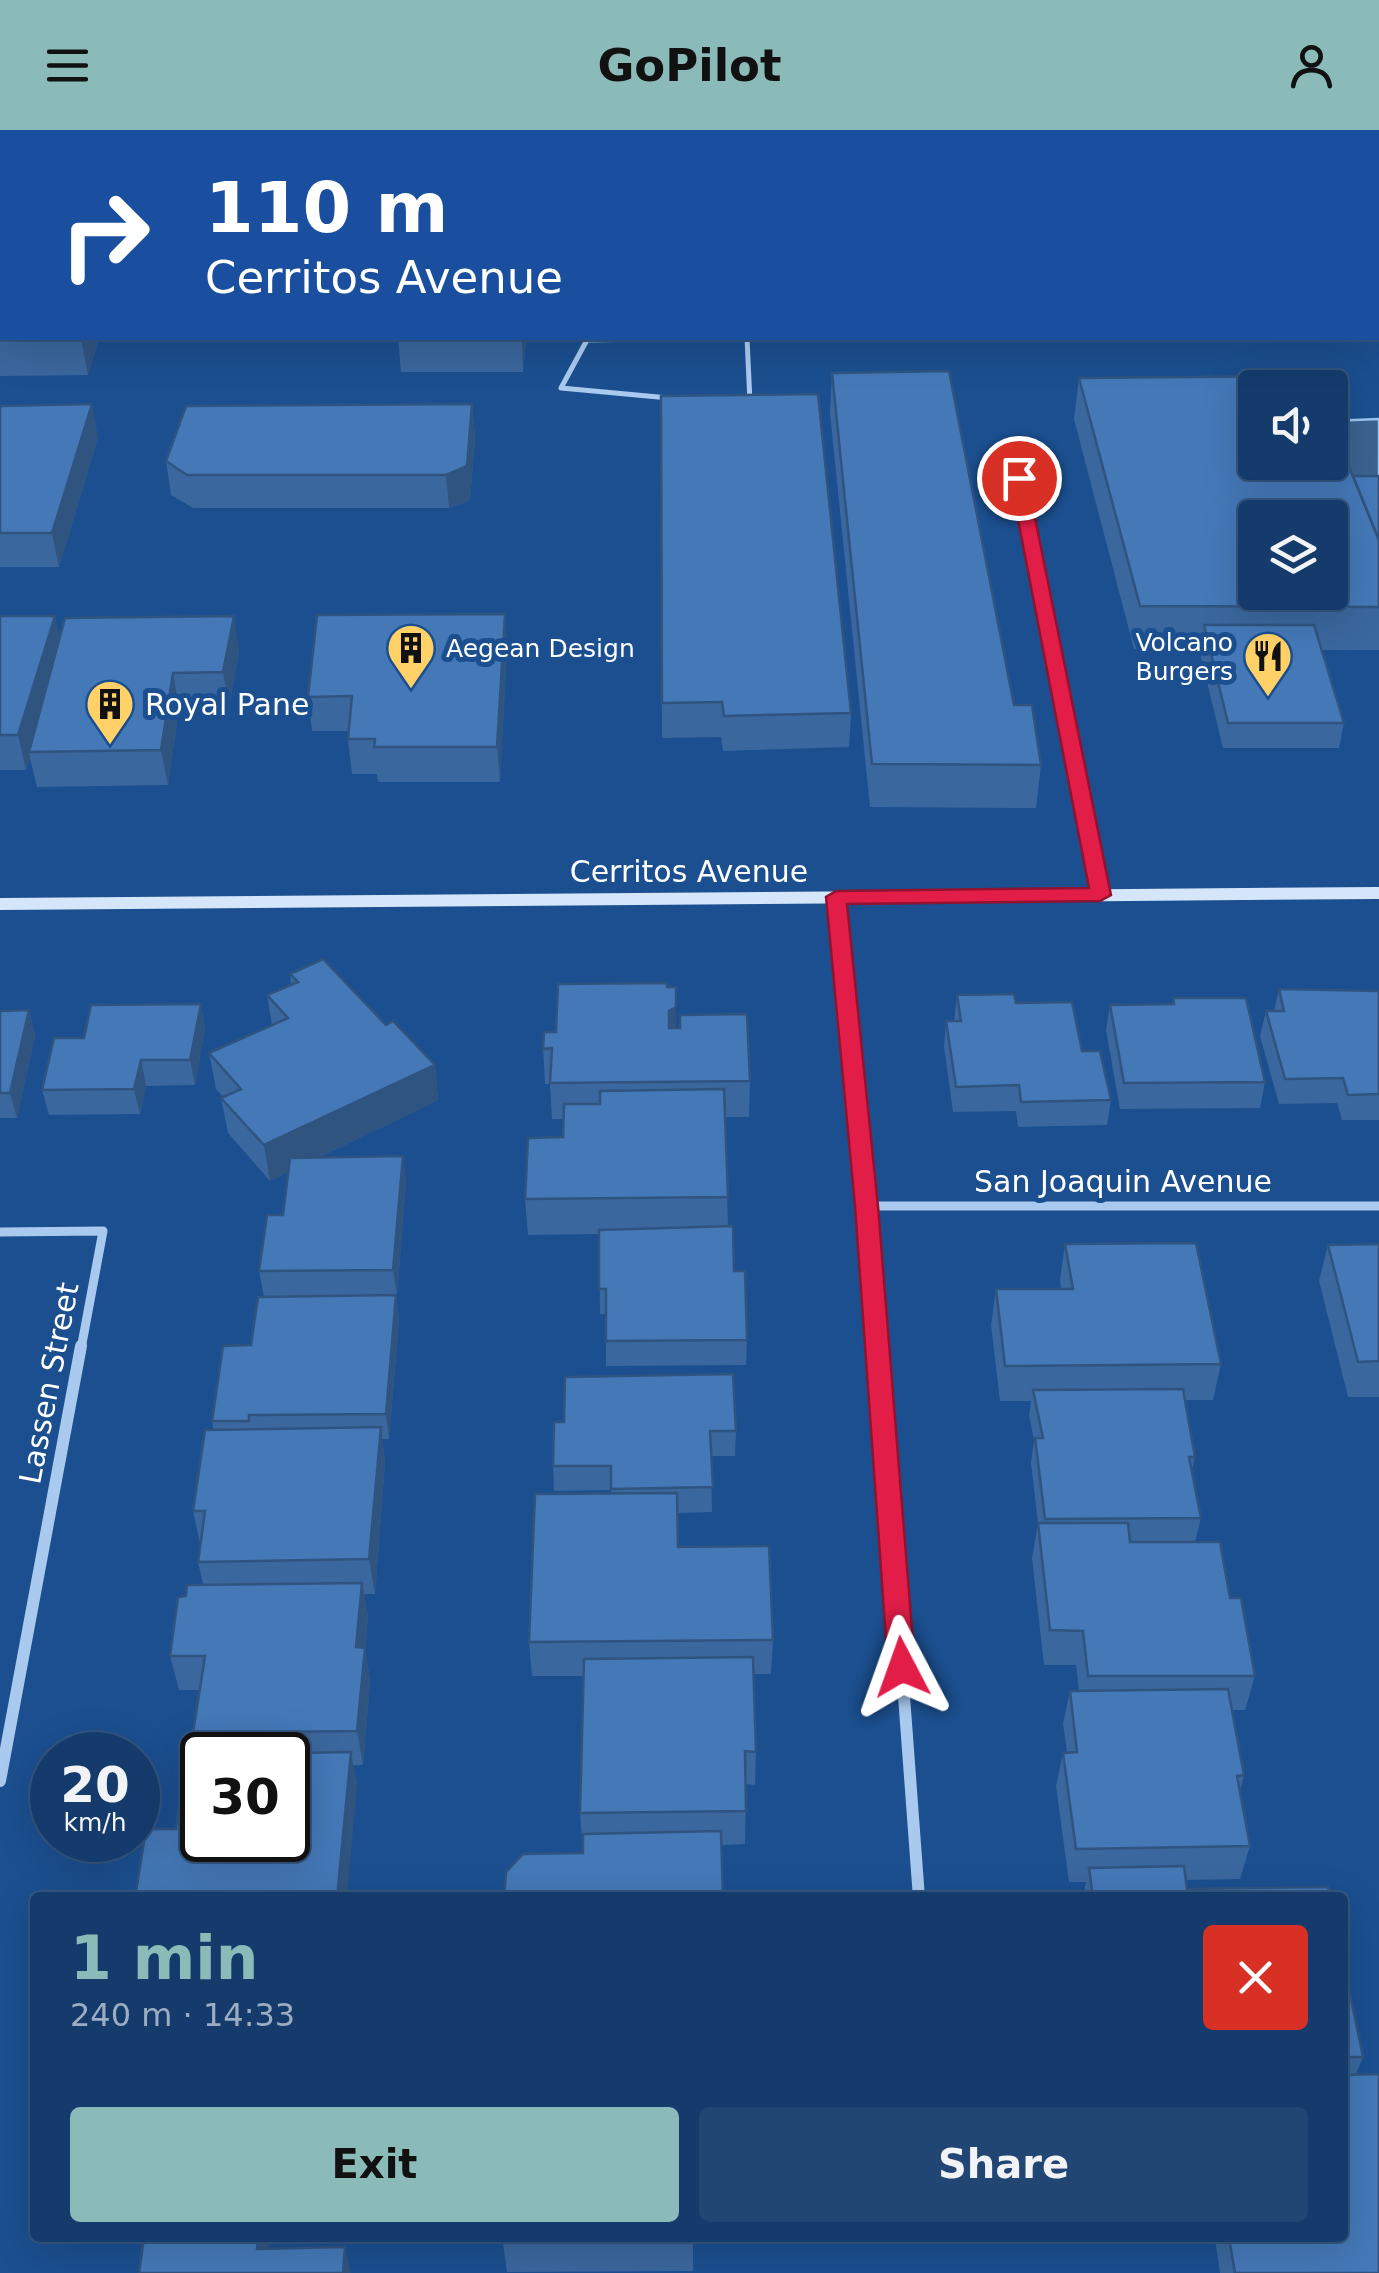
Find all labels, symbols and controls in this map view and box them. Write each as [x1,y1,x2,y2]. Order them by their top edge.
icon: menu [40,38,95,93]
icon: person [1284,38,1339,93]
text: GoPilot [597,39,782,92]
text: 110 m [205,167,448,249]
icon: right [40,170,170,300]
text: Cerritos Avenue [205,251,563,304]
map controls [1238,370,1348,610]
button: sound [1238,370,1348,480]
pin [977,436,1062,521]
icon: arrive [992,451,1047,506]
button: layers [1238,500,1348,610]
building icon: Aegean Design [385,622,437,690]
place label: Volcano Burgers [1135,628,1233,686]
restaurant icon: Volcano Burgers [1242,630,1294,698]
place label: Aegean Design [446,634,635,663]
building icon: Royal Pane [84,678,136,746]
place label: Royal Pane [145,687,309,722]
street label: Cerritos Avenue [570,854,808,889]
street label: San Joaquin Avenue [974,1164,1272,1199]
street label: Lassen Street [12,1279,86,1487]
position arrow [850,1615,954,1719]
speed limit sign: 30 [180,1732,310,1862]
text: 20 [60,1756,130,1814]
text: km/h [63,1808,127,1837]
text: 1 min [70,1923,258,1993]
button: close [1203,1925,1308,2030]
text: 240 m · 14:33 [70,1996,295,2034]
button: Exit [70,2107,679,2222]
button: Share [699,2107,1308,2222]

